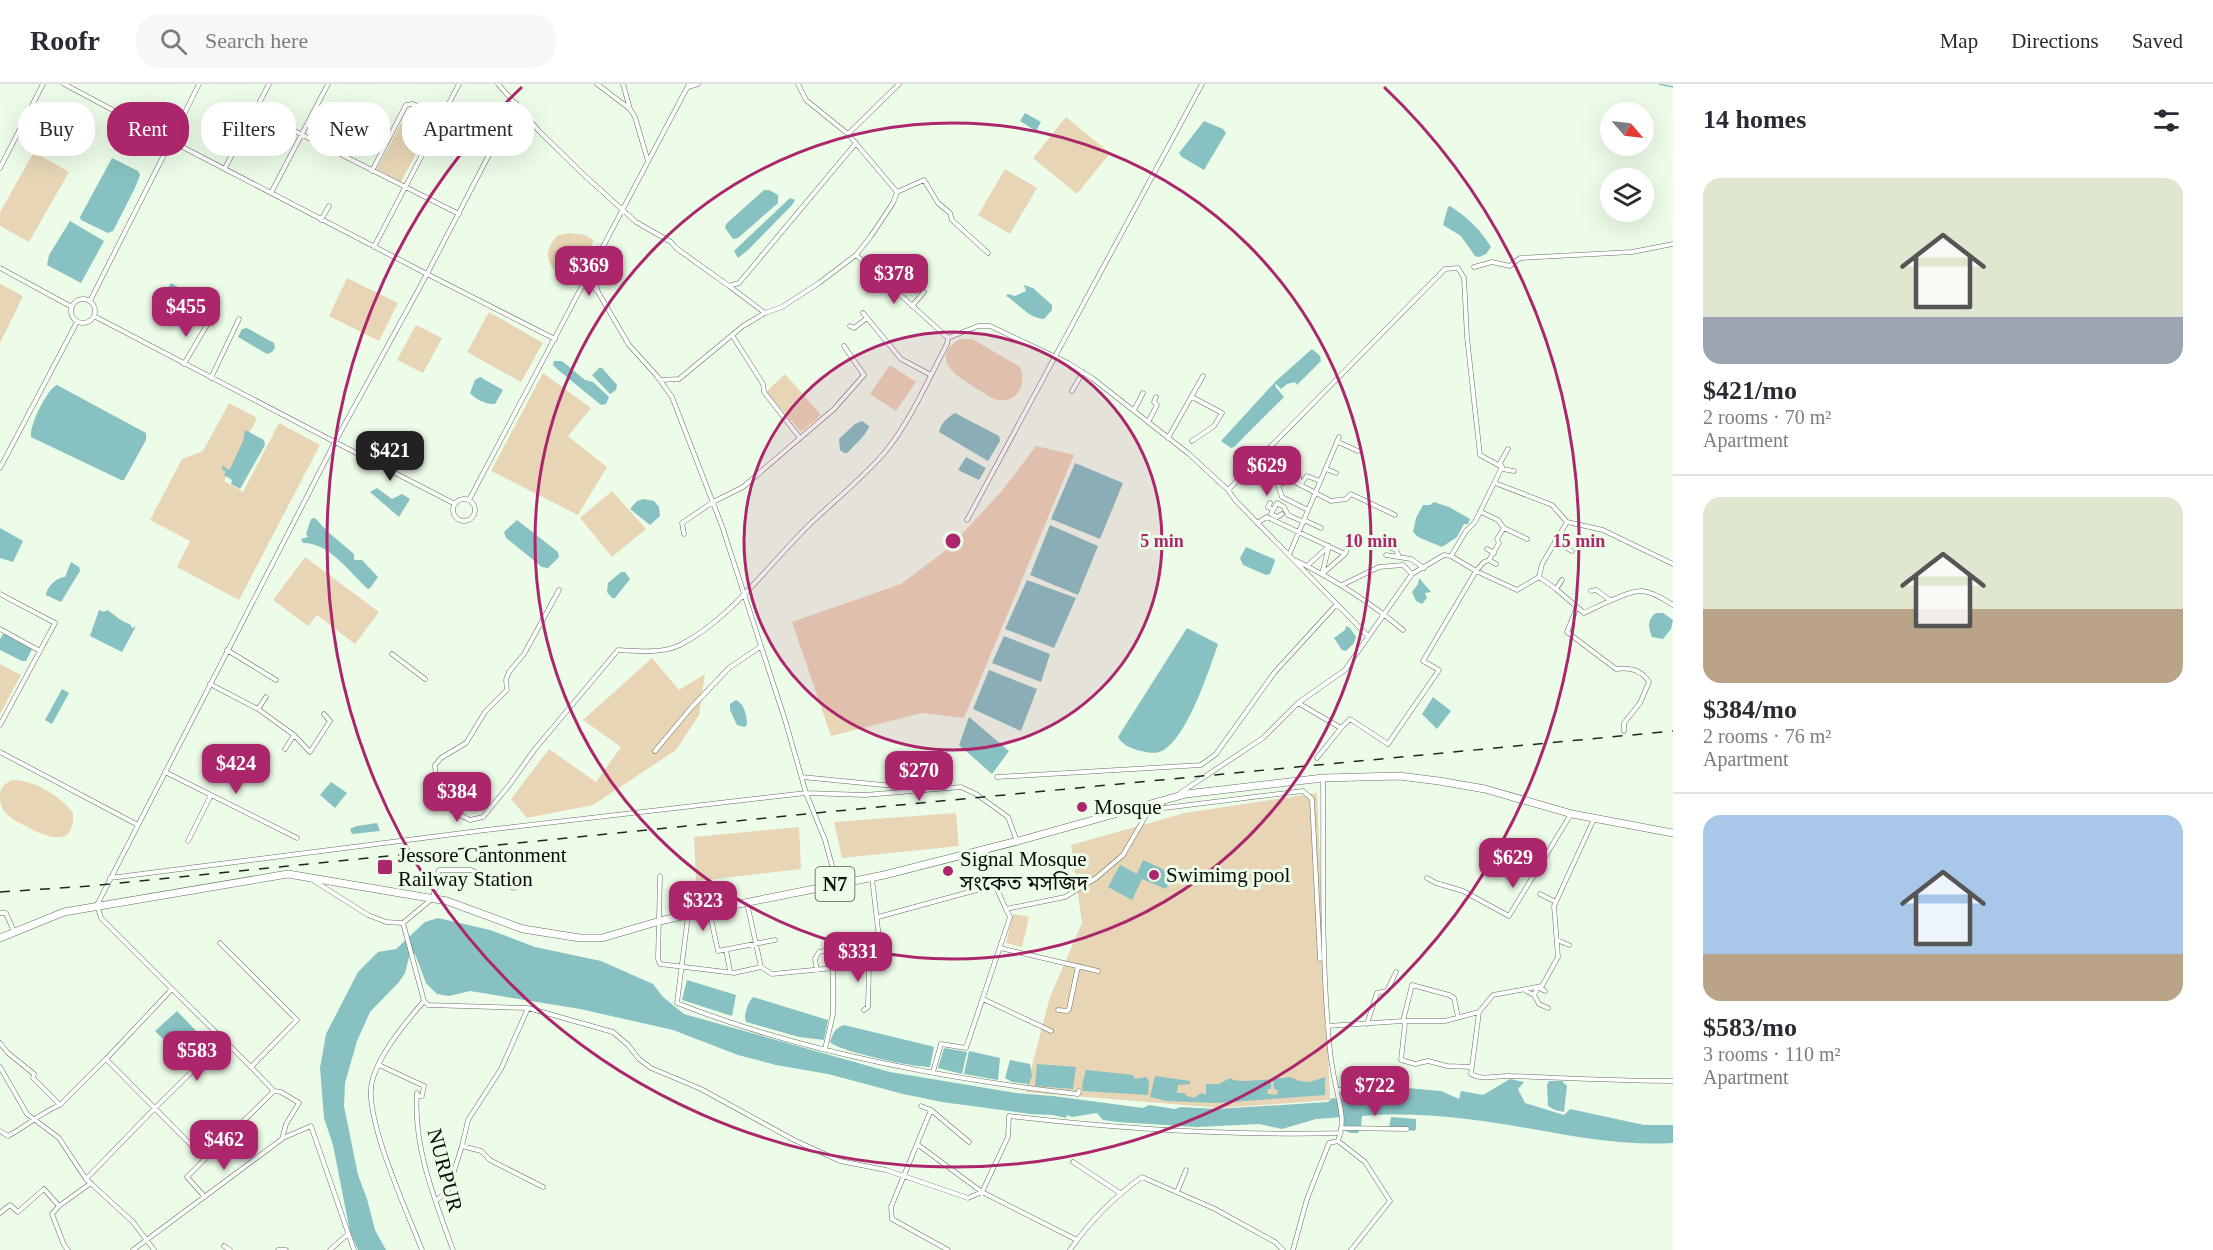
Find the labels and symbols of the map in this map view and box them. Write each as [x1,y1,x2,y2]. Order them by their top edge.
north arrow [1600,102,1654,156]
pin: $369 [553,246,625,297]
pin: $378 [858,254,930,305]
pin: $455 [150,287,222,338]
pin: $421 [354,431,426,482]
pin: $629 [1231,446,1303,497]
centre of rings [943,531,963,551]
text: 5 min [1140,531,1184,551]
text: 10 min [1345,531,1397,551]
text: 15 min [1553,531,1605,551]
pin: $424 [200,744,272,795]
pin: $270 [883,751,955,802]
pin: $384 [421,772,493,823]
place label: Mosque [1094,795,1162,819]
marker: Mosque [1075,800,1089,814]
pin: $629 [1477,838,1549,889]
place label: Jessore Cantonment Railway Station [398,843,567,891]
place label: Signal Mosque সংকেত মসজিদ [959,847,1089,895]
marker: Jessore Cantonment Railway Station [376,858,394,876]
place label: Swimimg pool [1166,863,1290,887]
marker: Signal Mosque সংকেত মসজিদ [941,864,955,878]
road number: N7 [816,867,854,901]
marker: Swimimg pool [1147,868,1161,882]
pin: $323 [667,881,739,932]
pin: $331 [822,932,894,983]
pin: $583 [161,1031,233,1082]
pin: $722 [1339,1066,1411,1117]
pin: $462 [188,1120,260,1171]
street label: NURPUR [422,1126,468,1214]

